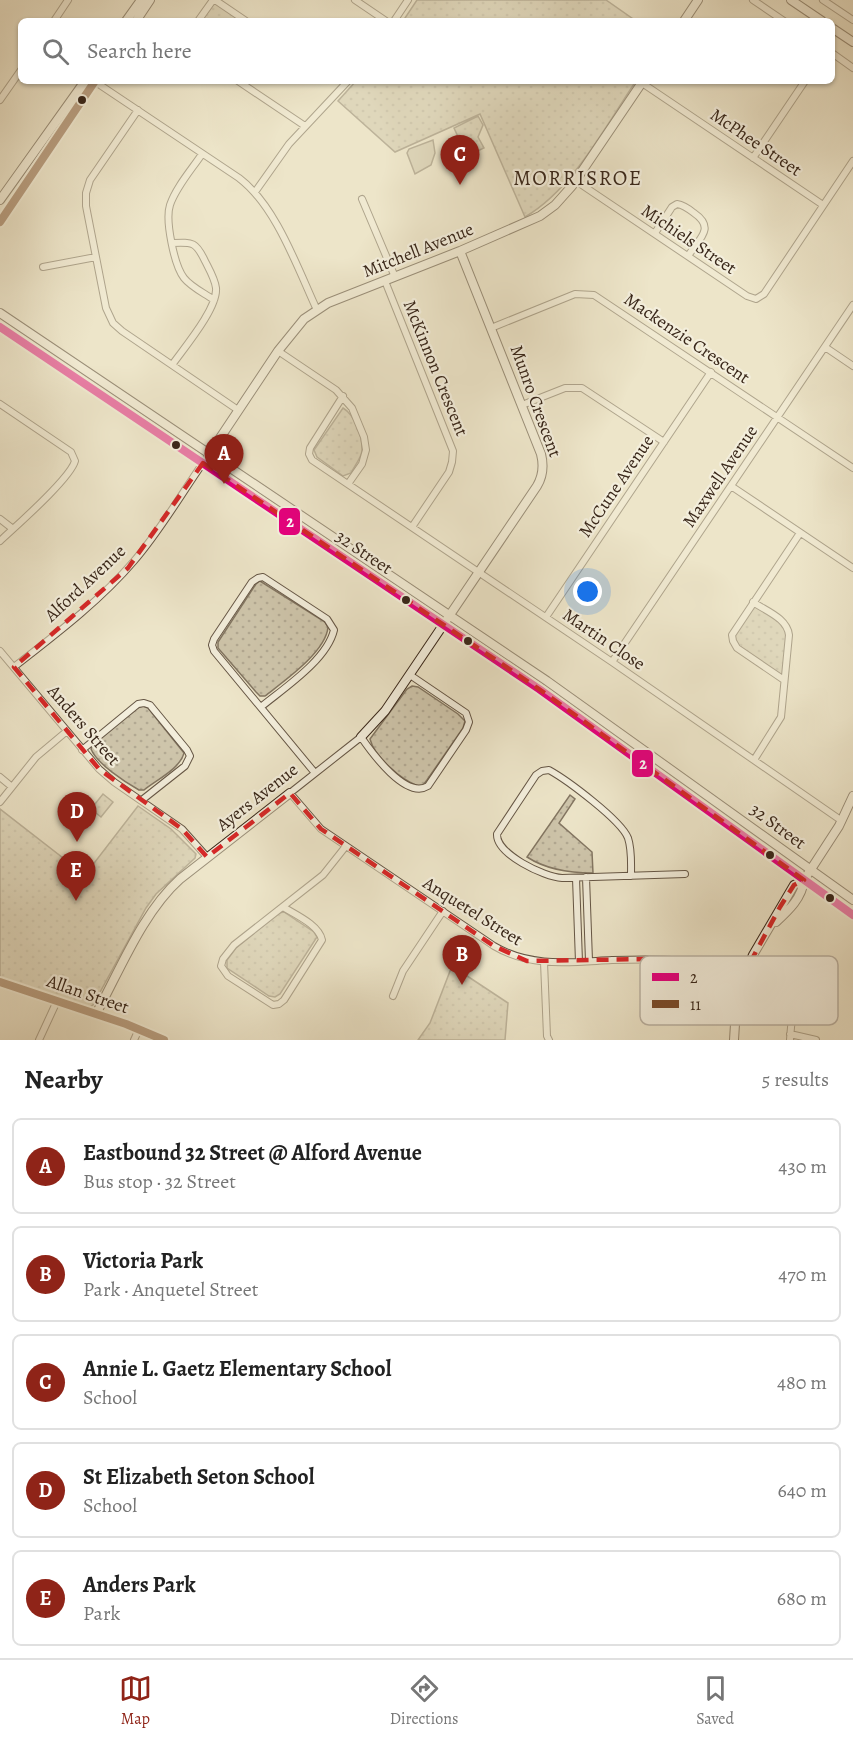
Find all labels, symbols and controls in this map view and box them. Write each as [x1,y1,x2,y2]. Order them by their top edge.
search box [18,18,835,84]
icon: search [39,35,72,68]
text: Search here [87,36,192,66]
unlabelled marker [76,94,88,106]
street label: McPhee Street [706,103,806,181]
pin: C [440,136,480,185]
district label: MORRISROE [513,164,643,192]
street label: Michiels Street [637,198,741,280]
street label: Mitchell Avenue [359,217,477,283]
street label: Mackenzie Crescent [619,287,755,389]
street label: McKinnon Crescent [398,296,474,440]
street label: Munro Crescent [505,342,567,461]
street label: Maxwell Avenue [677,420,763,532]
street label: McCune Avenue [573,430,659,542]
pin: A [204,434,244,484]
unlabelled marker [170,439,182,451]
line badge: 2 [278,507,301,536]
text: 2 [286,511,294,533]
street label: 32 Street [331,524,397,580]
street label: Alford Avenue [39,539,131,627]
your location [573,577,602,606]
unlabelled marker [400,594,412,606]
street label: Martin Close [558,603,650,675]
unlabelled marker [462,635,474,647]
street label: Anders Street [42,679,126,771]
line badge: 2 [631,749,654,778]
text: 2 [639,753,647,775]
street label: Ayers Avenue [211,758,303,837]
pin: D [58,792,97,842]
street label: 32 Street [745,798,811,855]
unlabelled marker [764,849,776,861]
pin: E [56,852,96,901]
street label: Anquetel Street [418,870,527,951]
unlabelled marker [824,892,836,904]
pin: B [442,936,482,985]
legend [640,956,838,1025]
text: 2 [690,967,698,989]
street label: Allan Street [43,968,132,1019]
text: 11 [690,994,701,1016]
text: Nearby [24,1062,103,1097]
text: 5 results [762,1066,829,1093]
text: Eastbound 32 Street @ Alford Avenue [83,1138,422,1168]
text: A [39,1153,52,1180]
text: 430 m [778,1153,827,1180]
text: Bus stop · 32 Street [83,1168,236,1195]
text: Victoria Park [83,1246,203,1276]
text: B [39,1261,52,1288]
text: 470 m [778,1261,827,1288]
text: Park · Anquetel Street [83,1276,258,1303]
text: Annie L. Gaetz Elementary School [83,1354,391,1384]
text: C [39,1369,52,1396]
text: 480 m [777,1369,827,1396]
text: School [83,1384,137,1411]
text: St Elizabeth Seton School [83,1462,315,1492]
text: D [39,1477,52,1504]
text: 640 m [777,1477,827,1504]
text: School [83,1492,137,1519]
text: Anders Park [83,1570,196,1600]
text: E [40,1585,51,1612]
text: 680 m [777,1585,827,1612]
text: Park [83,1600,121,1627]
tab: Map [119,1672,152,1730]
tab: Directions [390,1672,458,1730]
tab: Saved [696,1672,734,1730]

